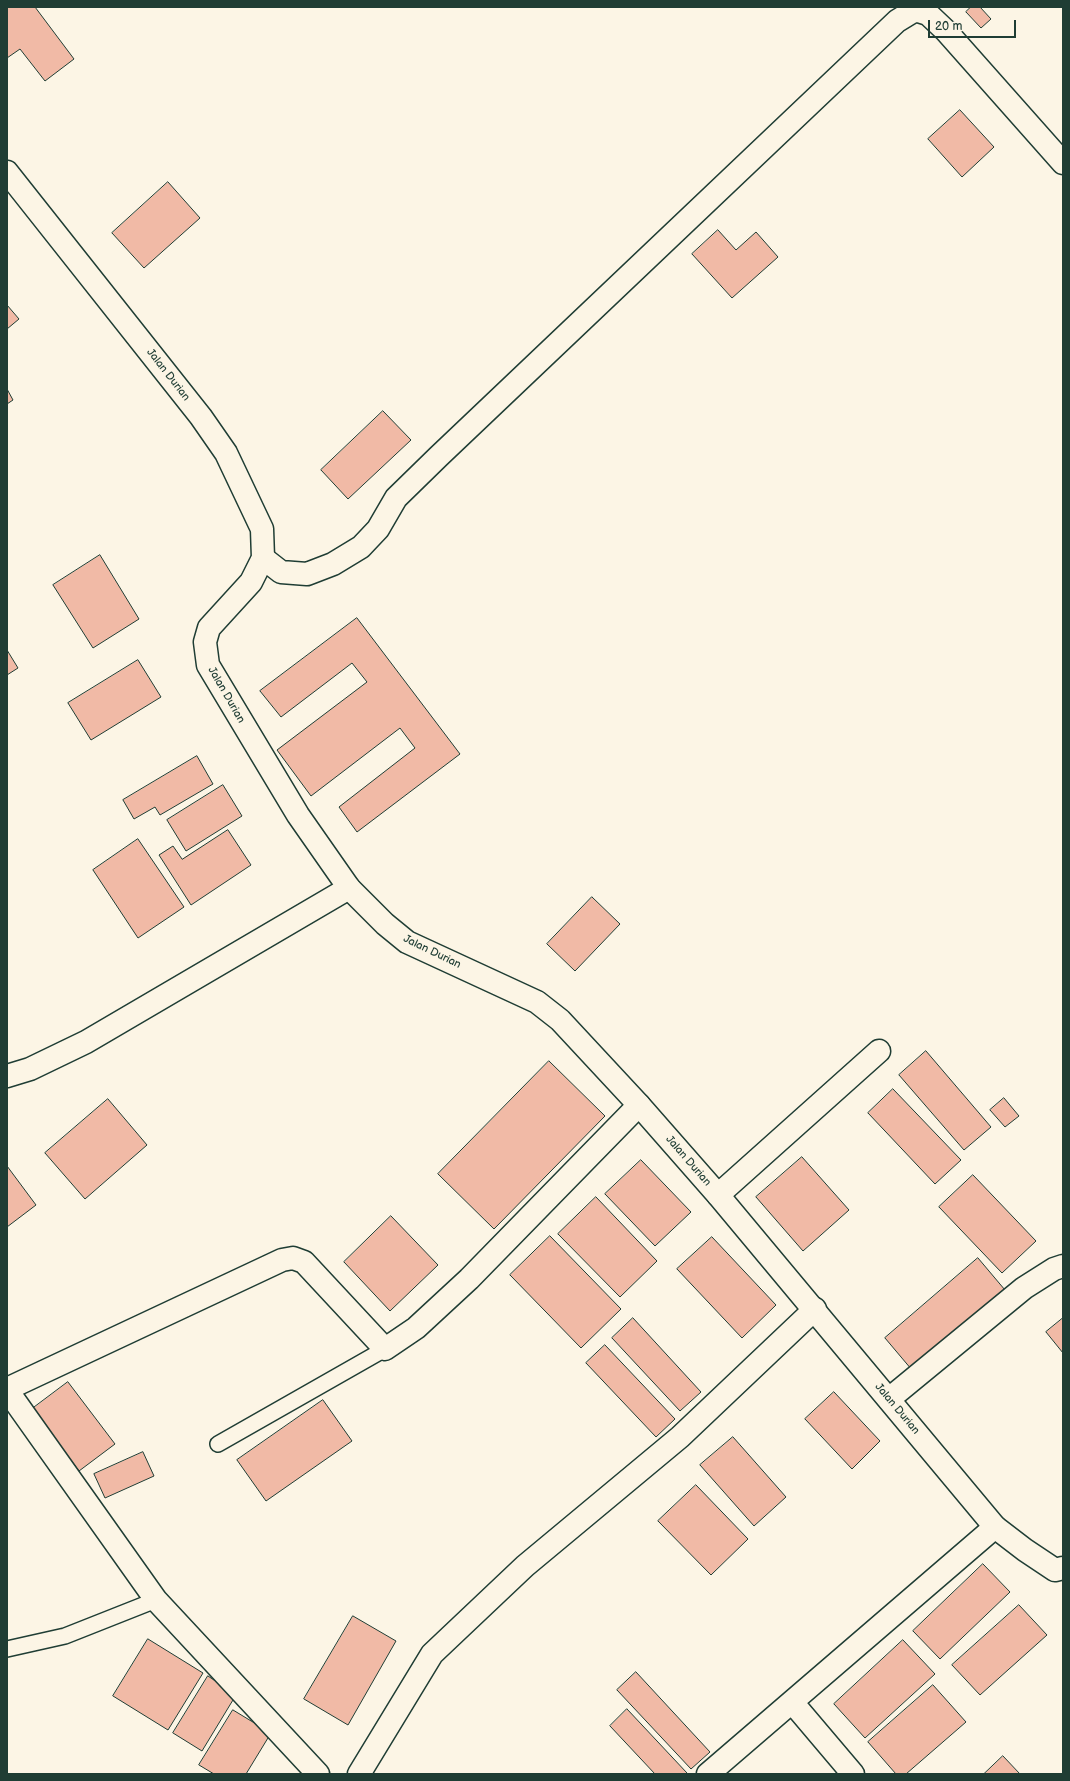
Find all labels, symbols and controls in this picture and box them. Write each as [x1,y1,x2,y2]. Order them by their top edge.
scale bar [930,12,1018,38]
text: 20 m [935,19,962,34]
street label: Jalan Durian [144,346,192,404]
street label: Jalan Durian [205,665,247,725]
street label: Jalan Durian [401,932,463,972]
street label: Jalan Durian [662,1133,714,1189]
street label: Jalan Durian [872,1381,922,1437]

